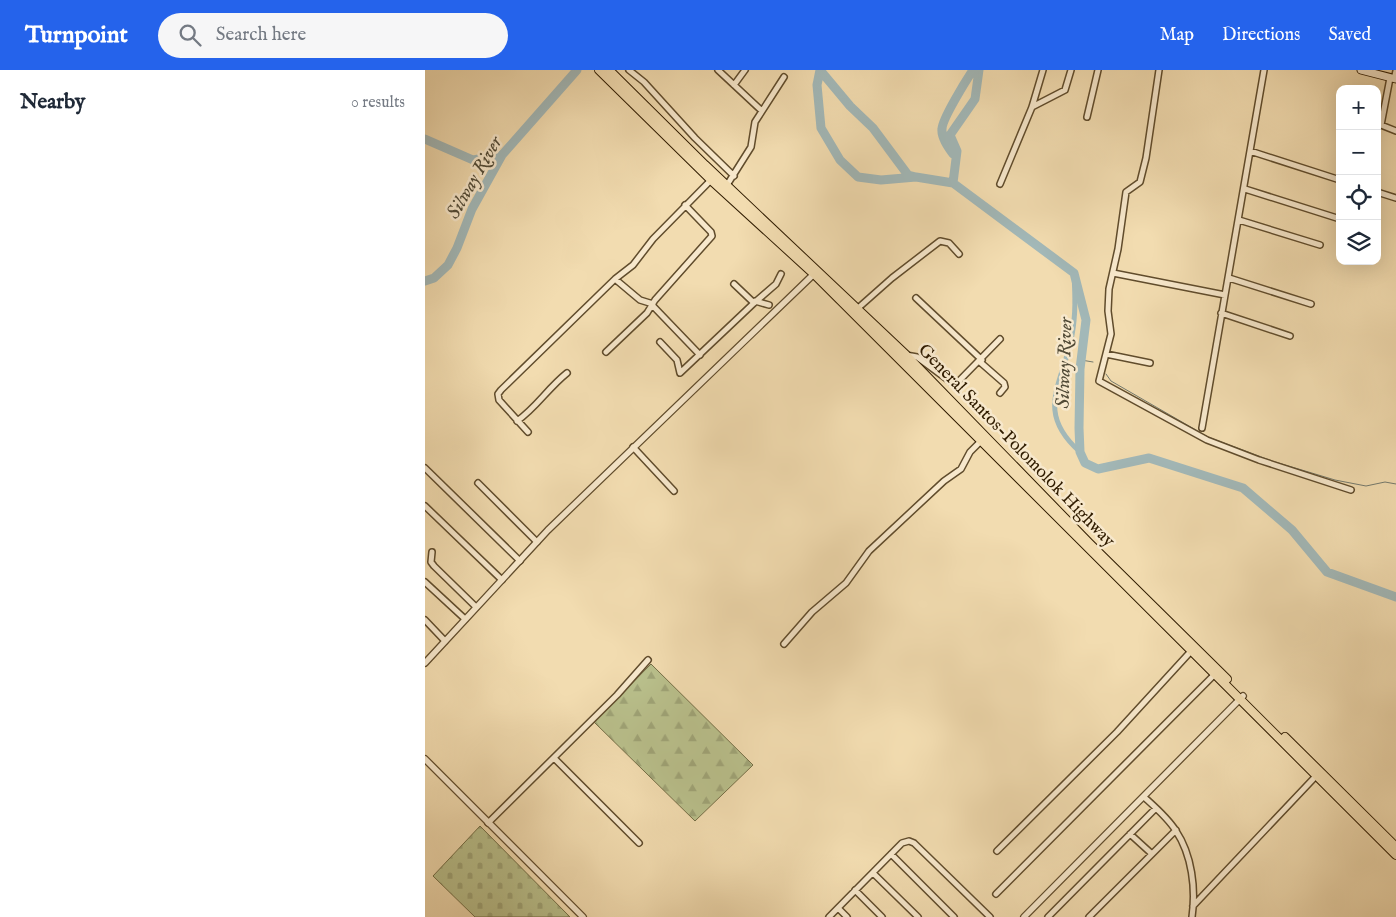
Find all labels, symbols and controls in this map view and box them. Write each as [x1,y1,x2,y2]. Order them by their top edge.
search box [158,13,508,58]
text: Turnpoint [25,20,128,51]
icon: search [176,21,204,49]
text: Search here [216,23,306,47]
text: Map [1160,24,1194,47]
text: Directions [1222,24,1300,47]
text: Saved [1328,24,1371,47]
map controls [1336,85,1381,265]
button: + [1336,85,1381,130]
text: Nearby [20,89,85,116]
text: 0 results [351,93,405,113]
button: − [1336,130,1381,175]
water label: Silway River [442,131,509,224]
button: locate [1336,175,1381,220]
button: layers [1336,220,1381,265]
water label: Silway River [1051,315,1079,409]
street label: General Santos-Polomolok Highway [913,339,1120,553]

